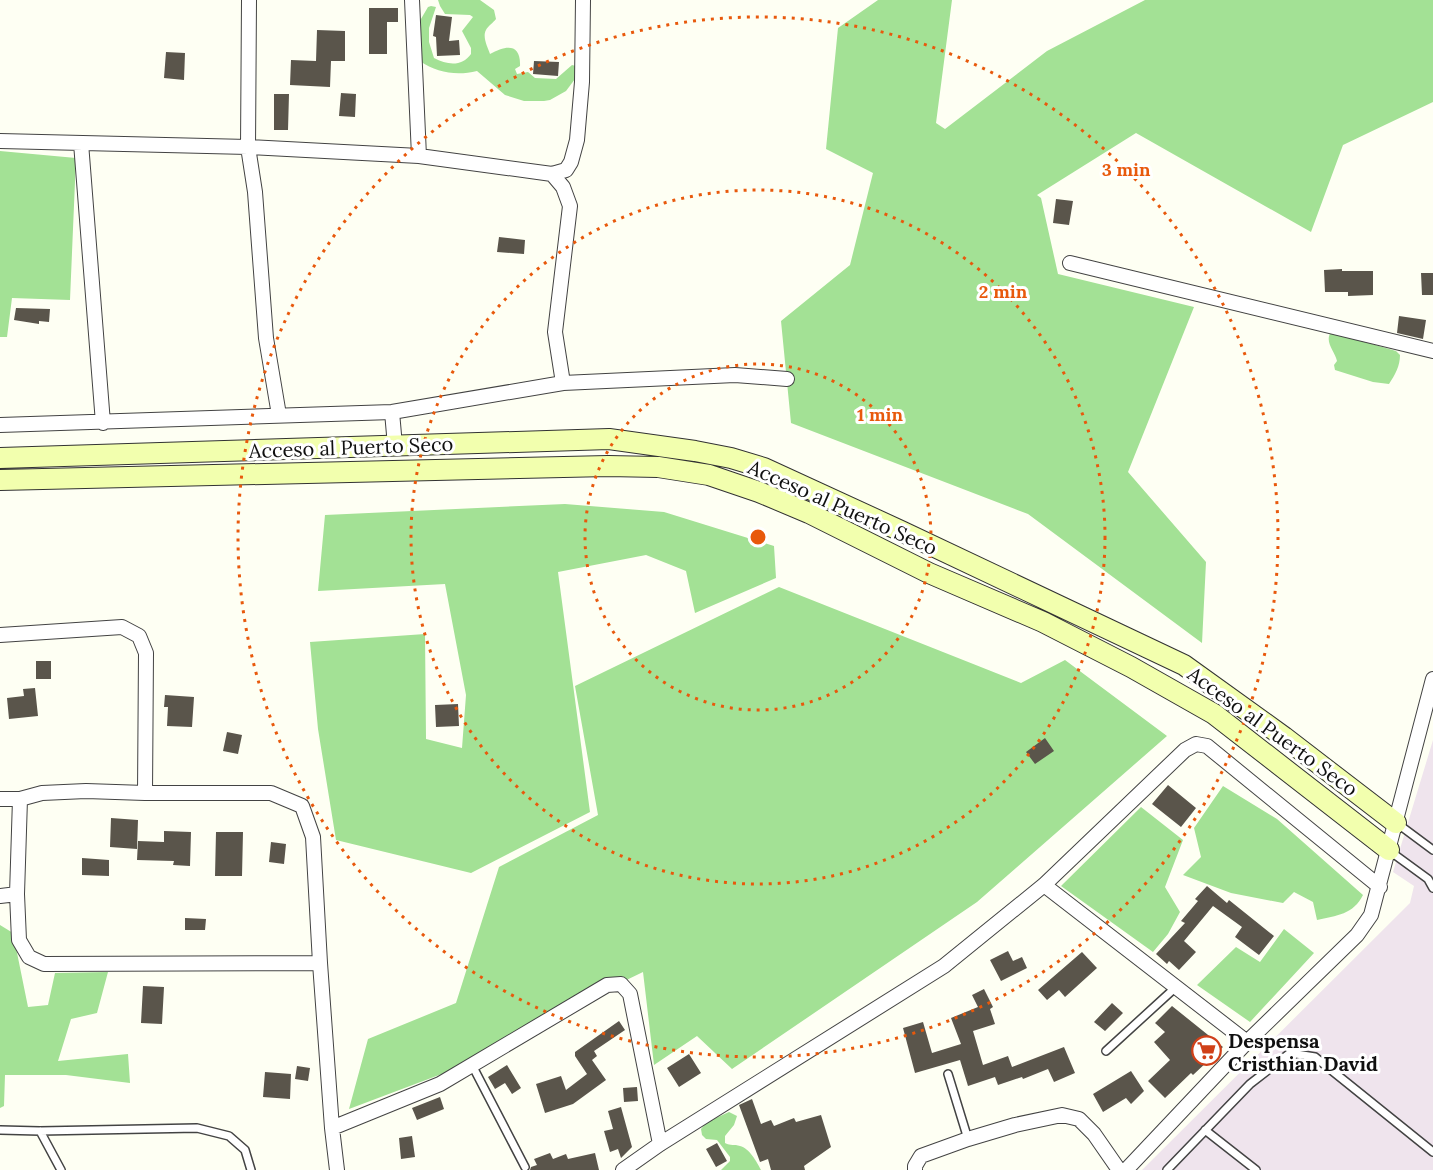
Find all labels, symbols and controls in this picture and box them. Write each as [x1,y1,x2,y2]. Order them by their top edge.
text: 3 min [1102,158,1151,181]
text: 2 min [979,280,1028,303]
text: 1 min [857,403,903,426]
street label: Acceso al Puerto Seco [247,431,454,463]
street label: Acceso al Puerto Seco [744,454,941,560]
centre of rings [748,527,768,547]
street label: Acceso al Puerto Seco [1182,660,1363,801]
place label: Despensa Cristhian David [1228,1028,1378,1076]
supermarket icon: Despensa Cristhian David [1191,1035,1223,1067]

